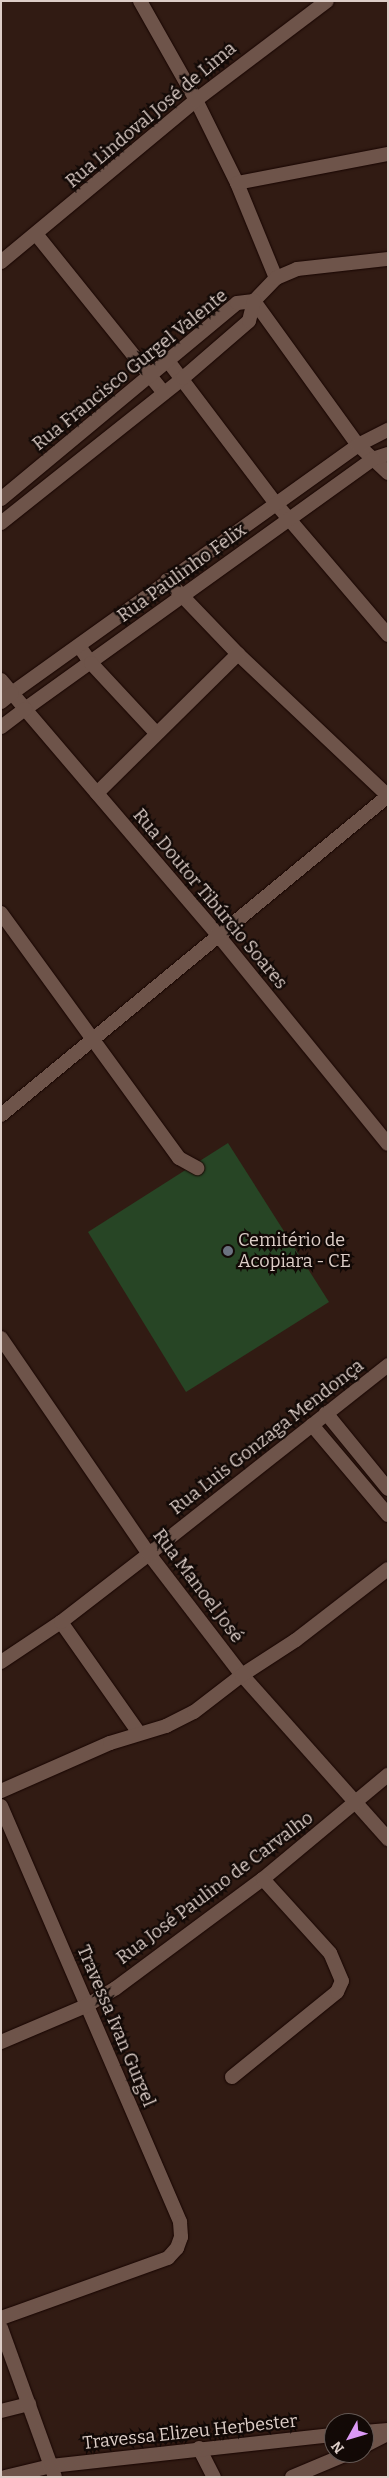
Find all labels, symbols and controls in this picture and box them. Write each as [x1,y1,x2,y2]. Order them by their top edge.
street label: Rua Lindoval José de Lima [62,38,240,192]
street label: Rua Francisco Gurgel Valente [28,285,232,455]
street label: Rua Paulinho Felix [113,519,251,627]
street label: Rua Doutor Tibúrcio Soares [128,805,292,993]
place label: Cemitério de Acopiara - CE [238,1230,351,1272]
marker: Cemitério de Acopiara - CE [222,1245,234,1257]
street label: Rua Luis Gonzaga Mendonça [166,1355,368,1519]
street label: Rua Manoel José [148,1525,248,1647]
street label: Rua José Paulino de Carvalho [112,1807,318,1969]
street label: Travessa Ivan Gurgel [72,1942,160,2110]
street label: Travessa Elizeu Herbester [81,2410,299,2454]
north arrow [324,2413,374,2463]
text: N [328,2438,348,2457]

